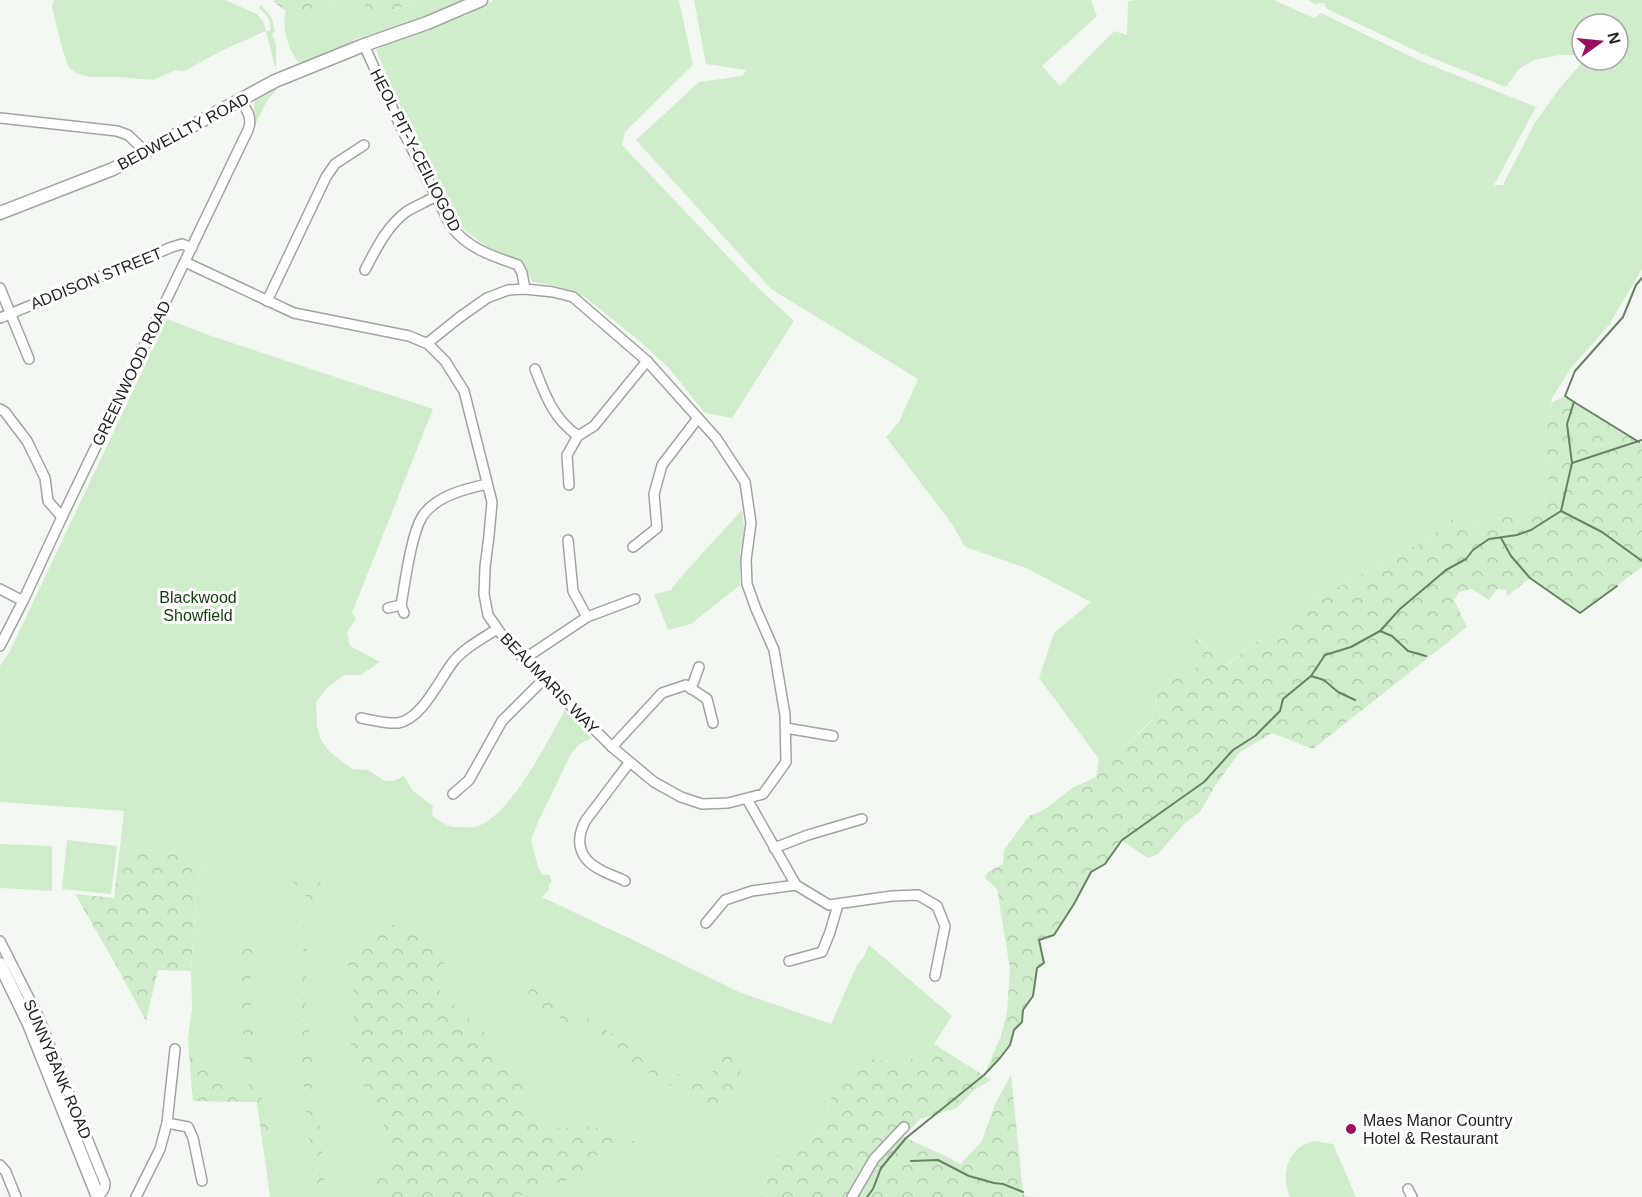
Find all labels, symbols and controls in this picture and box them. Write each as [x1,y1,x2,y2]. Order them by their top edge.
north arrow [1570,12,1630,72]
text: N [1604,30,1624,46]
street label: HEOL PIT-Y-CEILIOGOD [367,66,464,234]
street label: BEDWELLTY ROAD [115,90,252,173]
street label: ADDISON STREET [28,244,165,313]
street label: GREENWOOD ROAD [89,298,174,448]
park label: Blackwood Showfield [159,589,237,624]
street label: BEAUMARIS WAY [497,629,602,737]
street label: SUNNYBANK ROAD [20,997,95,1142]
place label: Maes Manor Country Hotel & Restaurant [1363,1112,1512,1147]
marker: Maes Manor Country Hotel & Restaurant [1344,1122,1358,1136]

